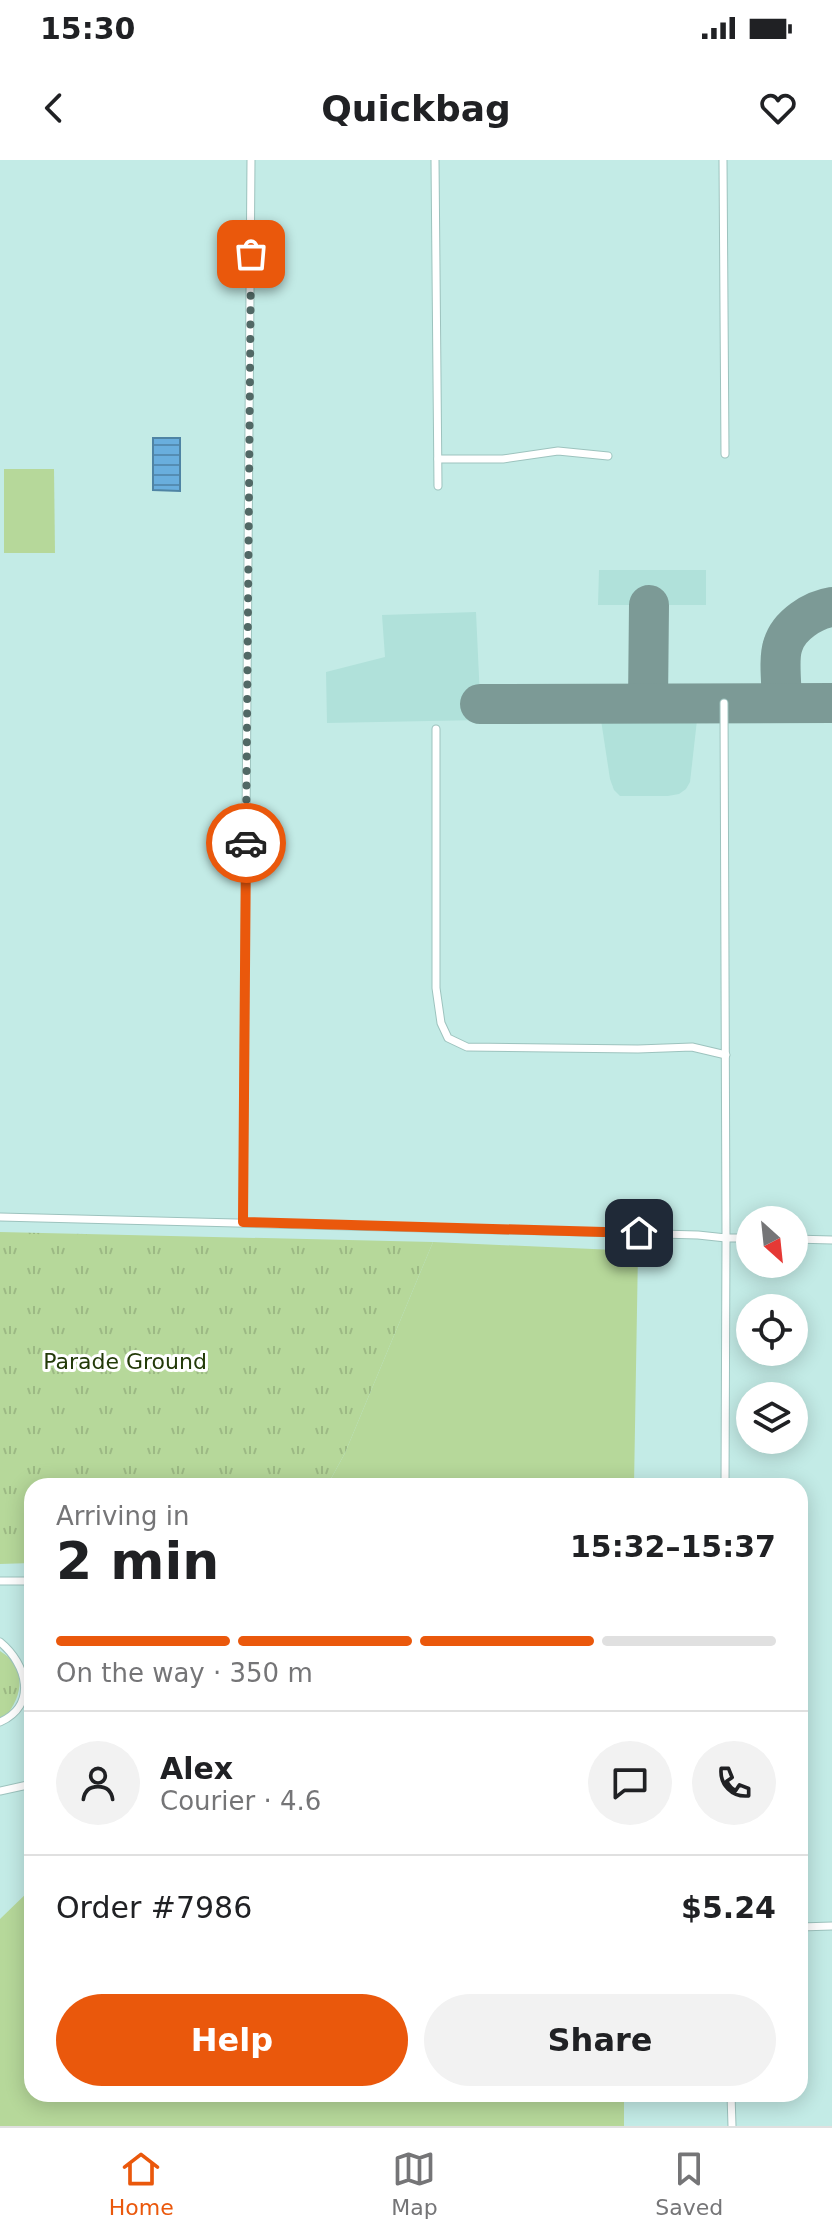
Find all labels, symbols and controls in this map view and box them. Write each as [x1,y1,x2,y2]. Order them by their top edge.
text: 15:30 [40,11,136,46]
icon: back [32,86,76,130]
icon: heart [756,86,800,130]
text: Quickbag [321,88,511,129]
pin [217,220,285,288]
icon: bag [229,232,273,276]
courier [206,803,286,883]
icon: car [224,821,268,865]
pin [605,1199,673,1267]
north arrow [736,1206,808,1278]
map controls [736,1206,808,1454]
icon: home [617,1211,661,1255]
button: locate [736,1294,808,1366]
park label: Parade Ground [43,1349,207,1374]
button: layers [736,1382,808,1454]
text: Arriving in [56,1501,190,1531]
text: 15:32–15:37 [570,1529,776,1564]
text: 2 min [56,1531,219,1591]
text: On the way · 350 m [56,1658,313,1688]
button: person [56,1741,140,1825]
button: chat [588,1741,672,1825]
button: phone [692,1741,776,1825]
text: Alex [160,1751,233,1786]
text: Courier · 4.6 [160,1786,321,1816]
text: Order #7986 [56,1890,252,1925]
text: $5.24 [681,1890,776,1925]
button: Help [56,1994,408,2086]
button: Share [424,1994,776,2086]
tab: Home [109,2147,174,2220]
tab: Map [391,2147,438,2220]
tab: Saved [655,2147,723,2220]

